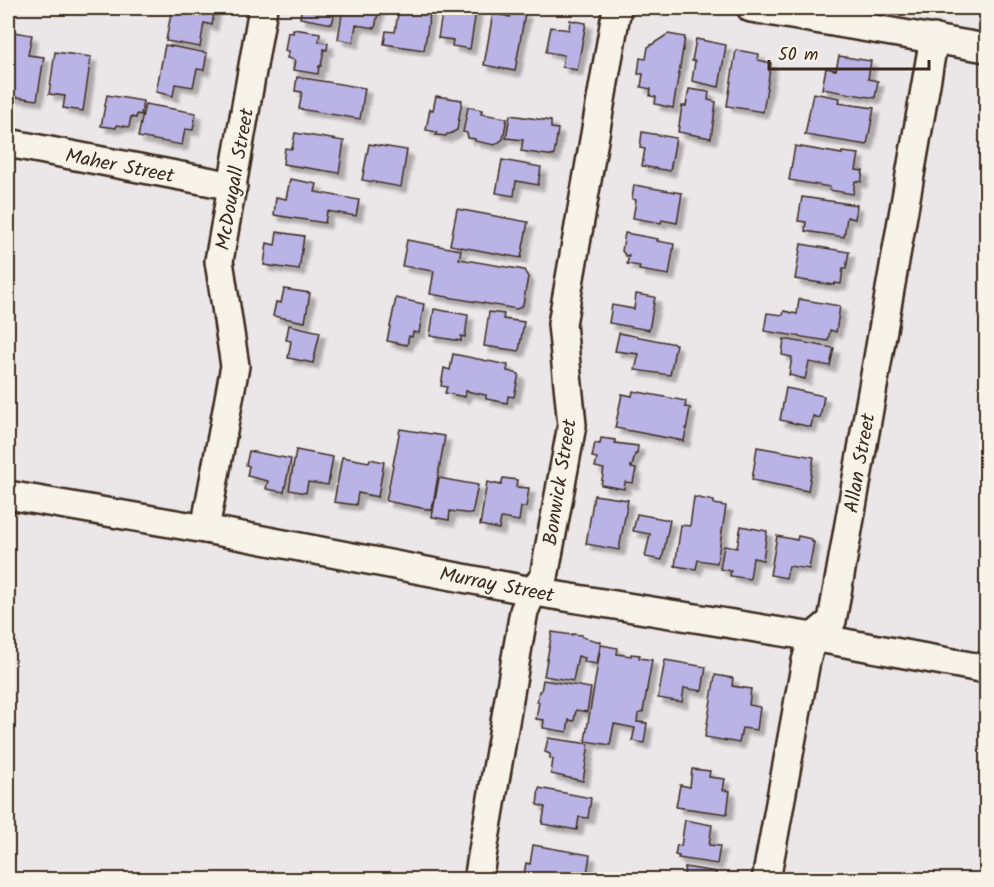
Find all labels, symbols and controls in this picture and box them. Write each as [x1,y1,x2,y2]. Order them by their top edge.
scale bar [769,33,930,71]
text: 50 m [778,41,818,70]
street label: McDougall Street [208,106,264,253]
street label: Maher Street [62,141,177,193]
street label: Allan Street [836,411,886,516]
street label: Bonwick Street [535,416,587,548]
street label: Murray Street [437,559,557,613]

